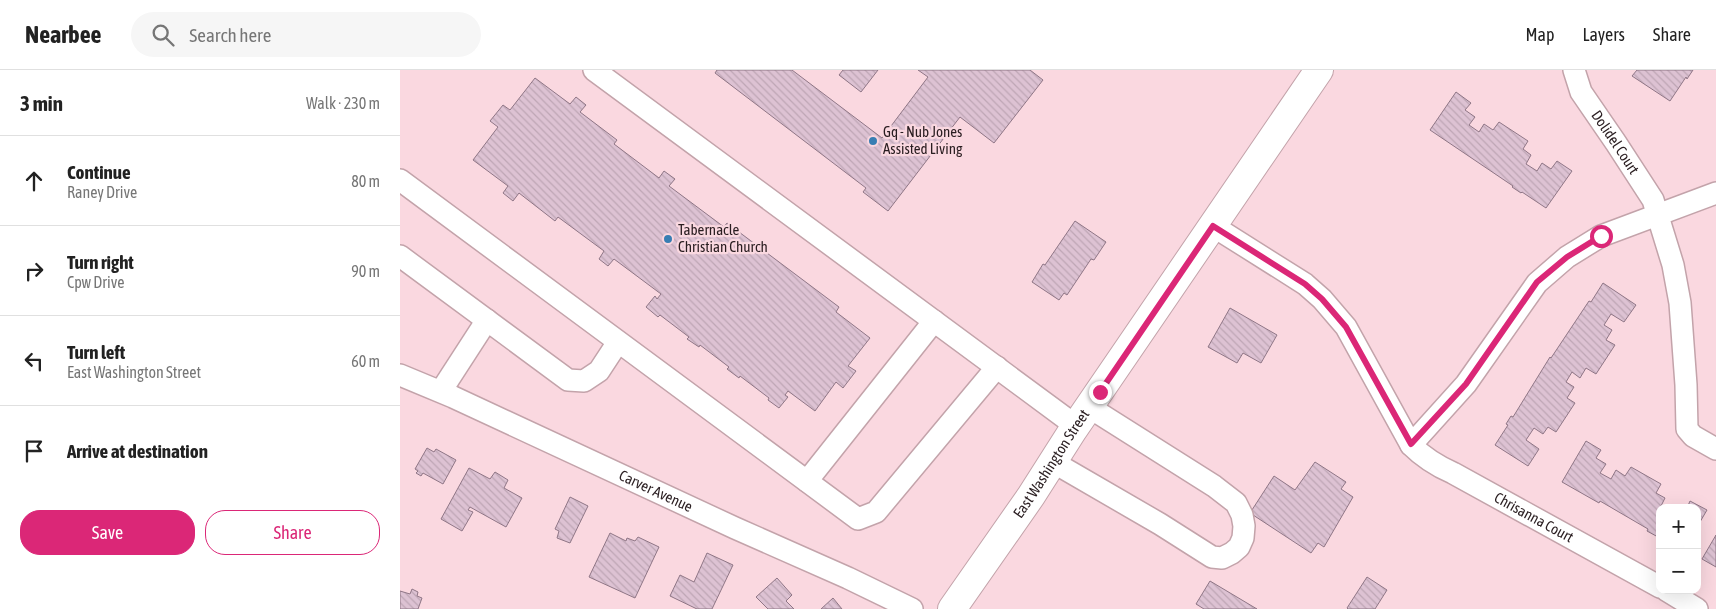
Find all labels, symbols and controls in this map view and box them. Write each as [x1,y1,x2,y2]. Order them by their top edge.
search box [131,12,481,57]
text: Nearbee [25,21,101,48]
icon: search [149,21,177,49]
text: Search here [189,24,271,46]
text: Map [1525,24,1554,45]
text: Layers [1582,24,1625,45]
text: Share [1653,24,1691,45]
text: 3 min [20,91,63,115]
text: Walk · 230 m [306,94,380,112]
street label: Dolidel Court [1588,107,1643,177]
place label: Gq - Nub Jones Assisted Living [883,123,963,157]
marker: Gq - Nub Jones Assisted Living [867,135,879,147]
text: Continue [67,161,131,183]
icon: ahead [20,167,48,195]
text: 80 m [351,172,380,190]
text: Raney Drive [67,183,137,201]
place label: Tabernacle Christian Church [678,221,768,255]
route start [1590,225,1613,248]
marker: Tabernacle Christian Church [662,233,674,245]
text: Turn right [67,251,134,273]
icon: right [20,257,48,285]
text: 90 m [351,262,380,280]
text: Cpw Drive [67,273,124,291]
text: Turn left [67,341,125,363]
icon: left [20,347,48,375]
text: 60 m [351,352,380,370]
text: East Washington Street [67,363,201,381]
route end [1089,381,1112,404]
street label: East Washington Street [1009,406,1092,521]
icon: arrive [20,437,48,465]
text: Arrive at destination [67,440,208,462]
street label: Carver Avenue [617,466,696,515]
street label: Chrisanna Court [1492,488,1576,546]
map controls [1656,504,1701,594]
button: + [1656,504,1701,549]
button: Save [20,510,195,555]
button: Share [205,510,380,555]
button: − [1656,549,1701,594]

